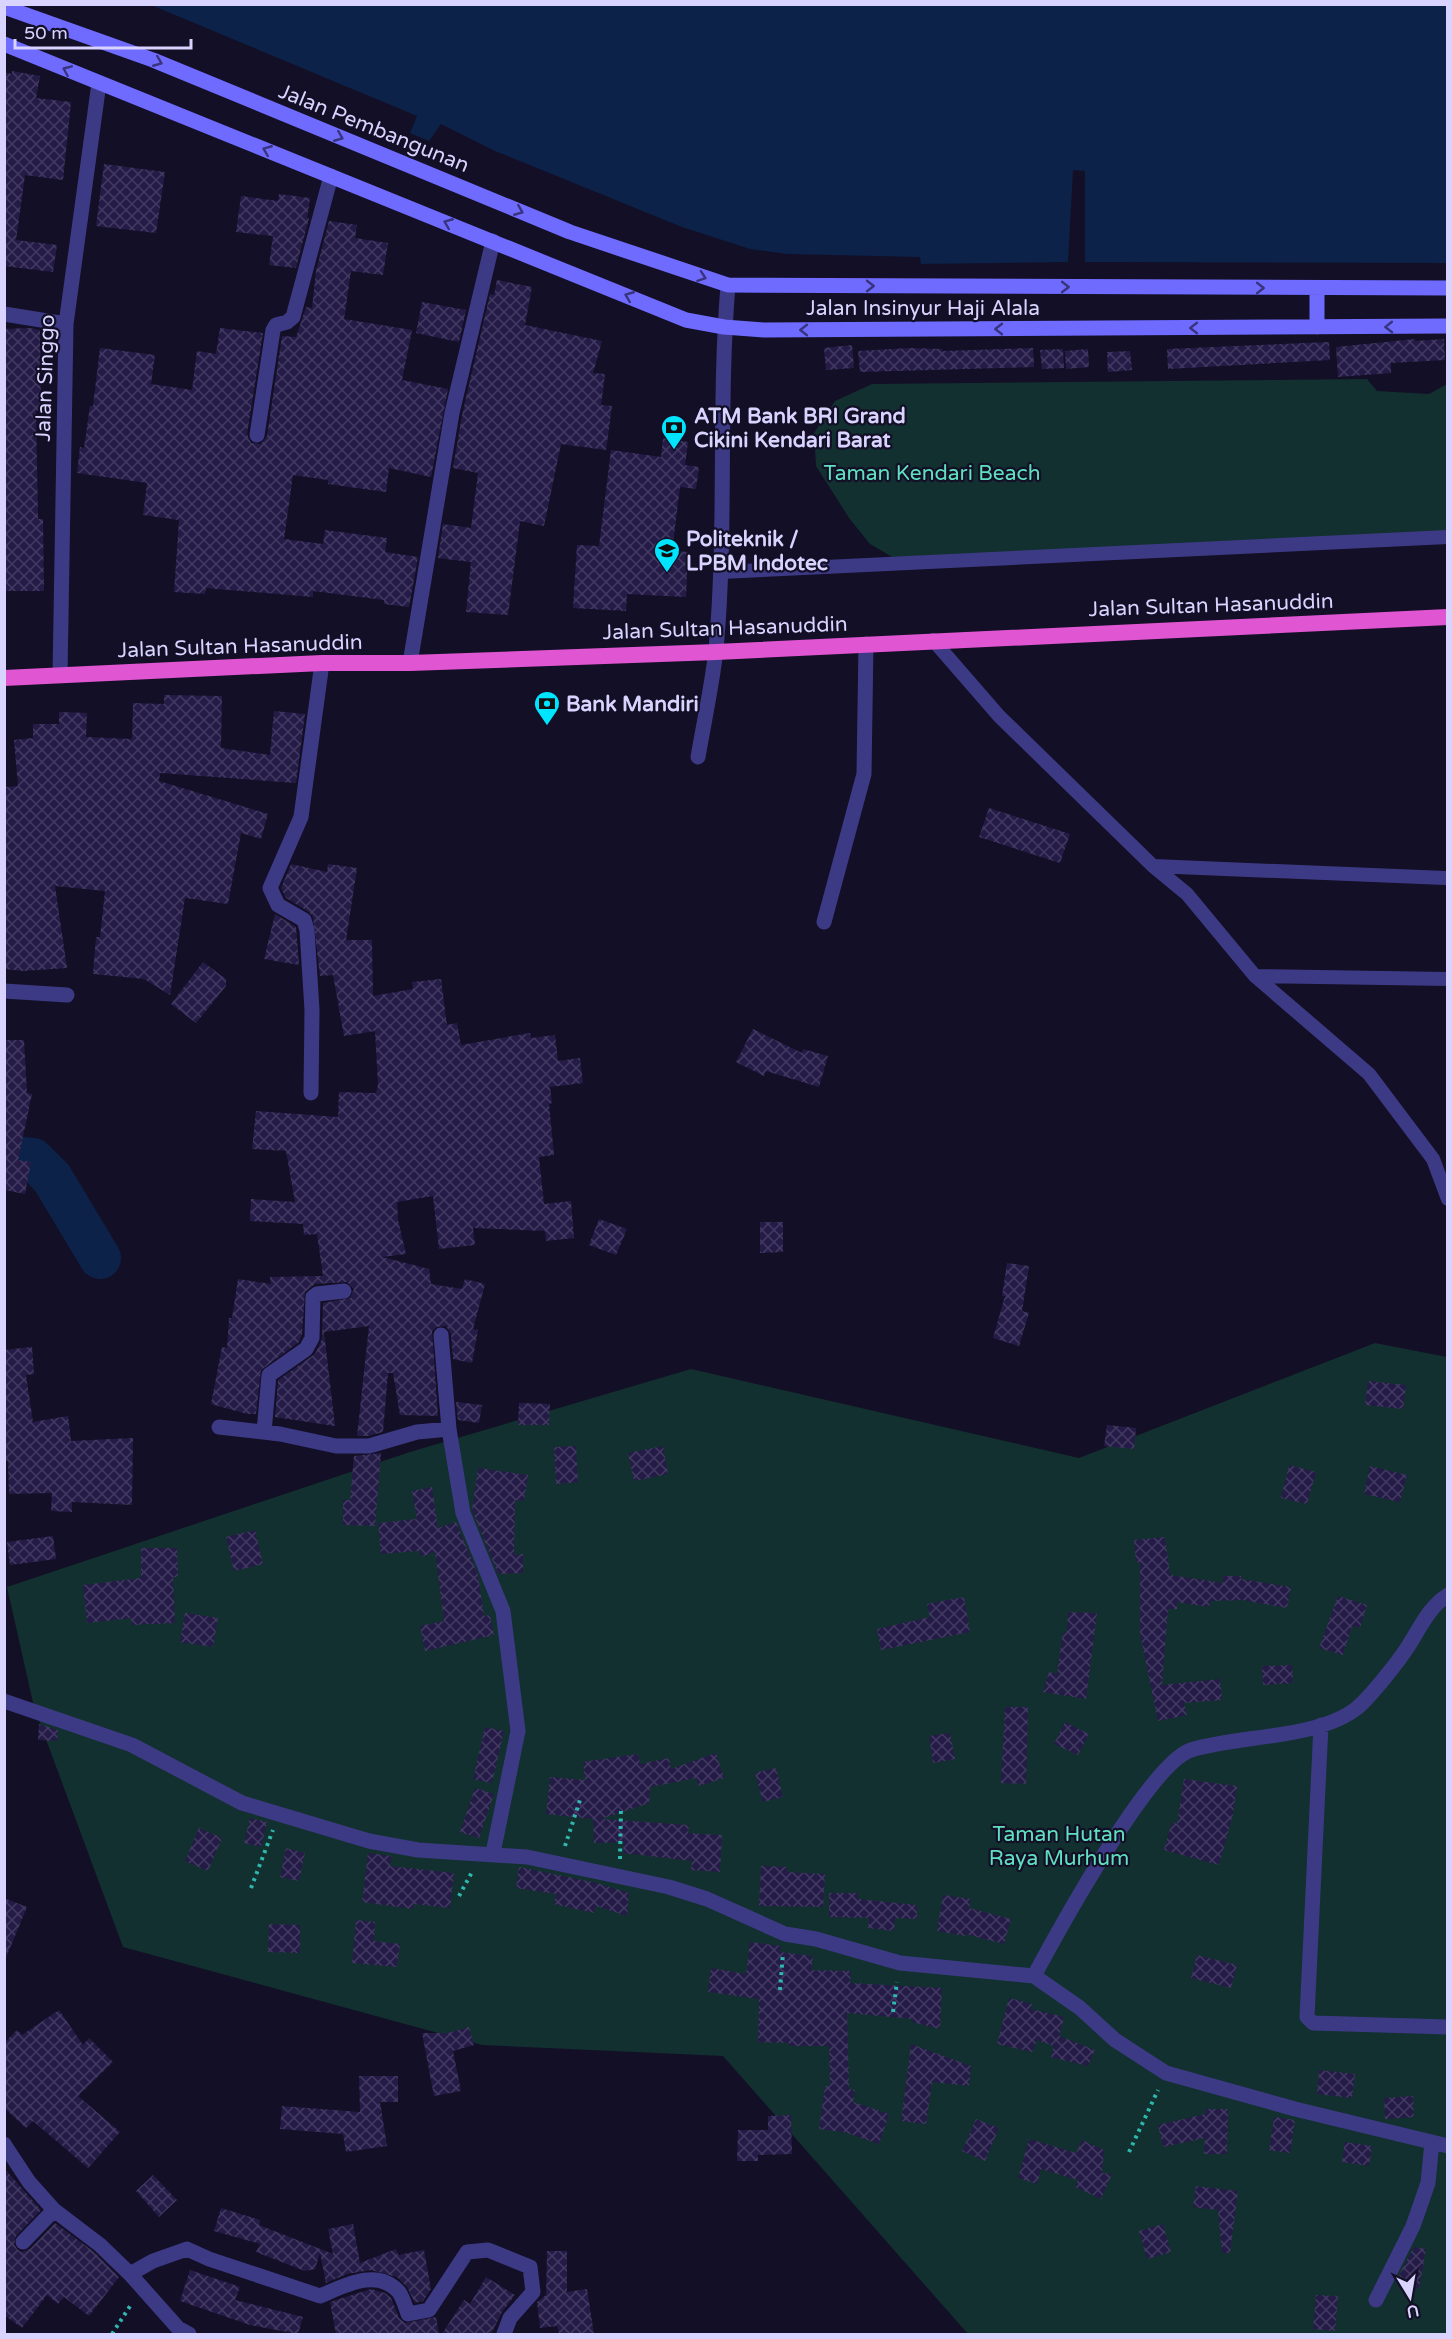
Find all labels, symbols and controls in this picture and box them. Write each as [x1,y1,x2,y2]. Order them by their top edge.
scale bar [15,12,190,50]
text: 50 m [24,22,68,44]
one-way arrow [153,55,163,68]
one-way arrow [62,65,73,77]
street label: Jalan Pembangunan [275,79,473,178]
one-way arrow [332,130,343,142]
one-way arrow [263,145,273,158]
one-way arrow [513,204,524,216]
one-way arrow [444,218,455,230]
one-way arrow [696,270,707,282]
one-way arrow [866,280,875,292]
one-way arrow [1061,281,1070,293]
one-way arrow [1256,282,1265,294]
one-way arrow [624,291,635,303]
street label: Jalan Insinyur Haji Alala [806,296,1040,321]
street label: Jalan Singgo [31,314,60,442]
one-way arrow [1385,321,1394,333]
one-way arrow [1190,322,1199,334]
one-way arrow [995,323,1004,335]
one-way arrow [800,324,809,336]
place label: ATM Bank BRI Grand Cikini Kendari Barat [694,404,906,453]
bank icon: ATM Bank BRI Grand Cikini Kendari Barat [659,413,689,451]
park label: Taman Kendari Beach [824,461,1040,486]
place label: Politeknik / LPBM Indotec [686,527,828,576]
school or university icon: Politeknik / LPBM Indotec [652,536,682,574]
street label: Jalan Sultan Hasanuddin [1088,589,1334,622]
street label: Jalan Sultan Hasanuddin [602,612,848,645]
street label: Jalan Sultan Hasanuddin [117,630,363,663]
bank icon: Bank Mandiri [532,689,562,727]
place label: Bank Mandiri [566,692,699,717]
park label: Taman Hutan Raya Murhum [989,1822,1129,1871]
north arrow [1380,2267,1440,2327]
text: U [1405,2300,1421,2322]

